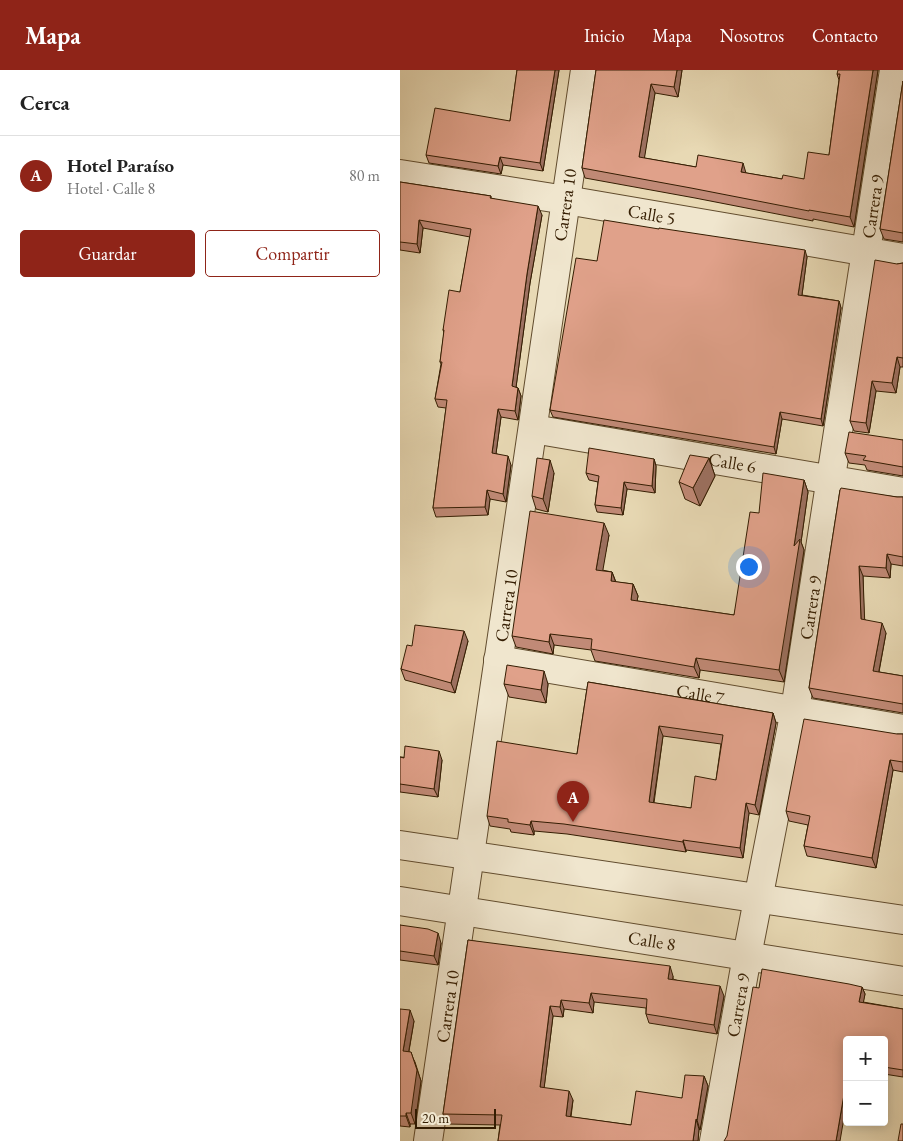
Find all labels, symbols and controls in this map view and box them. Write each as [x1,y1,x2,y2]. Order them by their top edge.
text: Mapa [25,20,81,51]
text: Inicio [584,24,625,47]
text: Mapa [653,24,692,47]
text: Nosotros [720,24,784,47]
text: Contacto [812,24,878,47]
text: Cerca [20,89,70,116]
text: Hotel Paraíso [67,153,174,178]
text: A [30,165,42,186]
text: 80 m [349,165,380,186]
street label: Carrera 10 [548,167,581,243]
street label: Carrera 9 [856,172,889,240]
text: Hotel · Calle 8 [67,178,155,199]
street label: Calle 5 [626,199,677,230]
button: Guardar [20,230,195,277]
button: Compartir [205,230,380,277]
street label: Calle 6 [707,447,758,478]
your location [736,554,762,580]
street label: Carrera 10 [489,567,523,643]
street label: Carrera 9 [794,574,827,641]
street label: Calle 7 [675,679,726,709]
pin: A [557,781,589,822]
street label: Calle 8 [626,925,677,956]
street label: Carrera 10 [431,968,464,1044]
street label: Carrera 9 [721,971,755,1039]
map controls [843,1036,888,1126]
button: + [843,1036,888,1081]
button: − [843,1081,888,1126]
scale bar [415,1106,496,1129]
text: 20 m [422,1109,449,1127]

